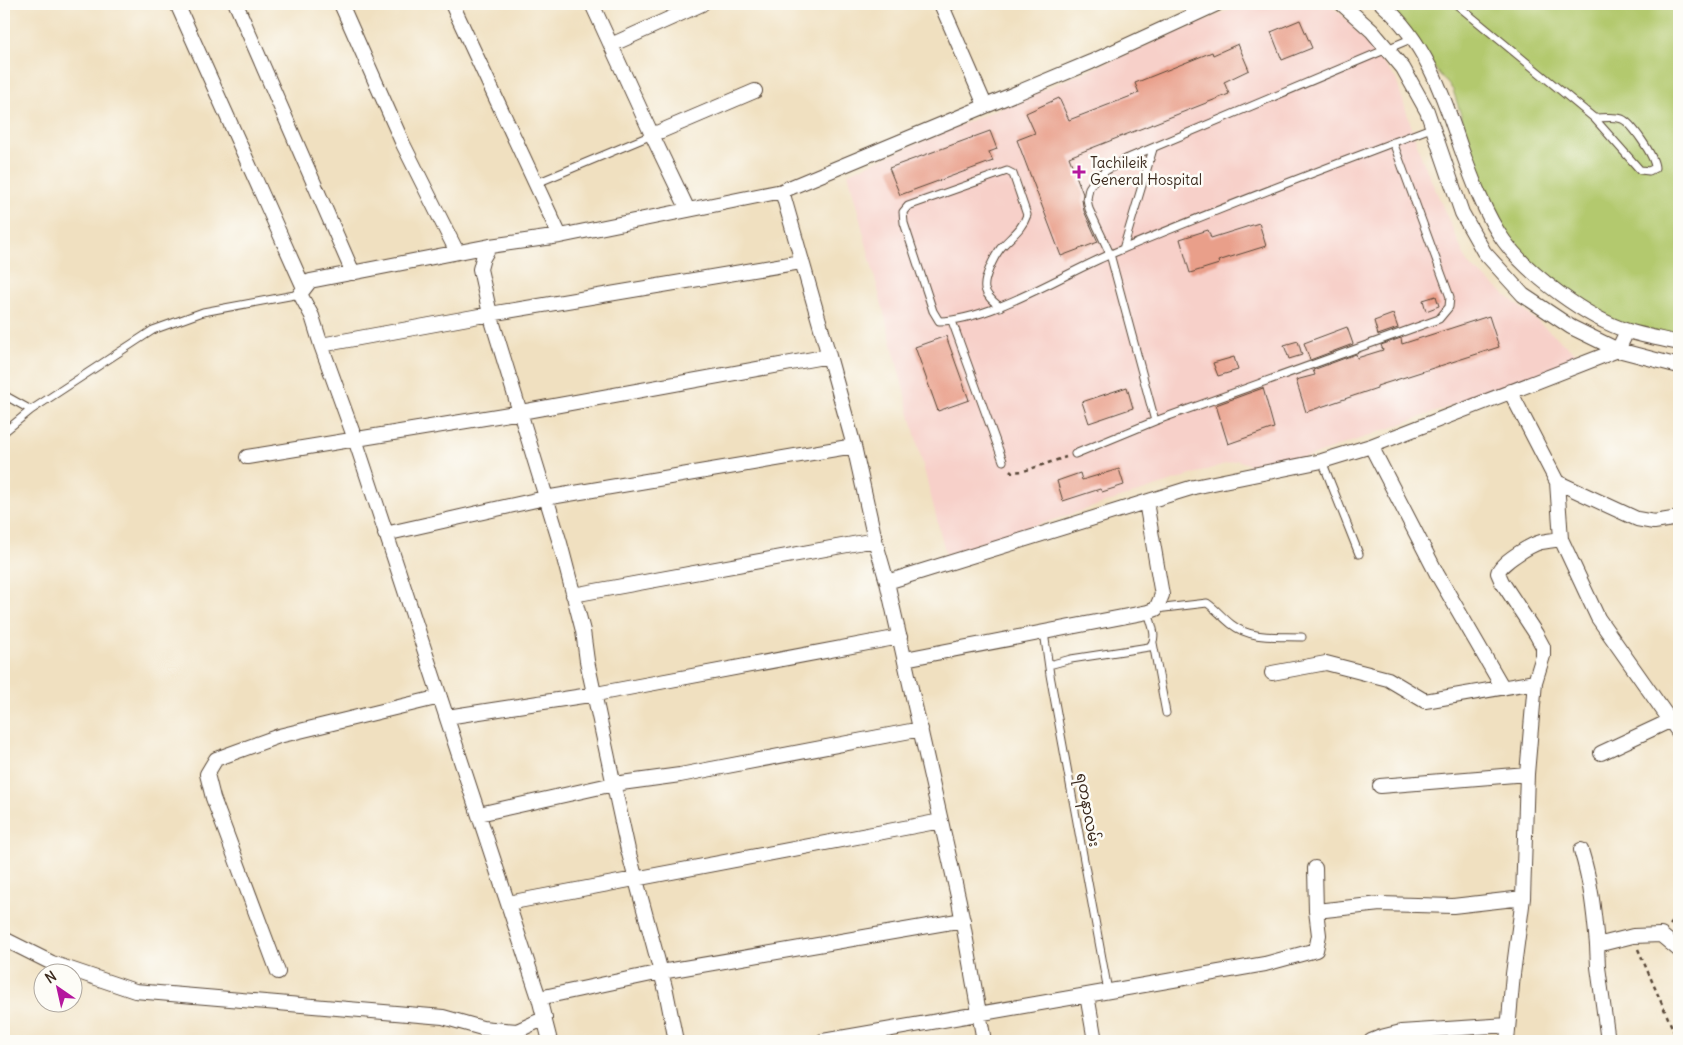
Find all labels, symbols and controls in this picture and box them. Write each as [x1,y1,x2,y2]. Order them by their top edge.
place label: Tachileik General Hospital [1090,153,1202,189]
marker: Tachileik General Hospital [1072,165,1086,179]
street label: ရတနာလမ်း [1070,771,1104,849]
north arrow [32,962,82,1012]
text: N [42,967,60,987]

